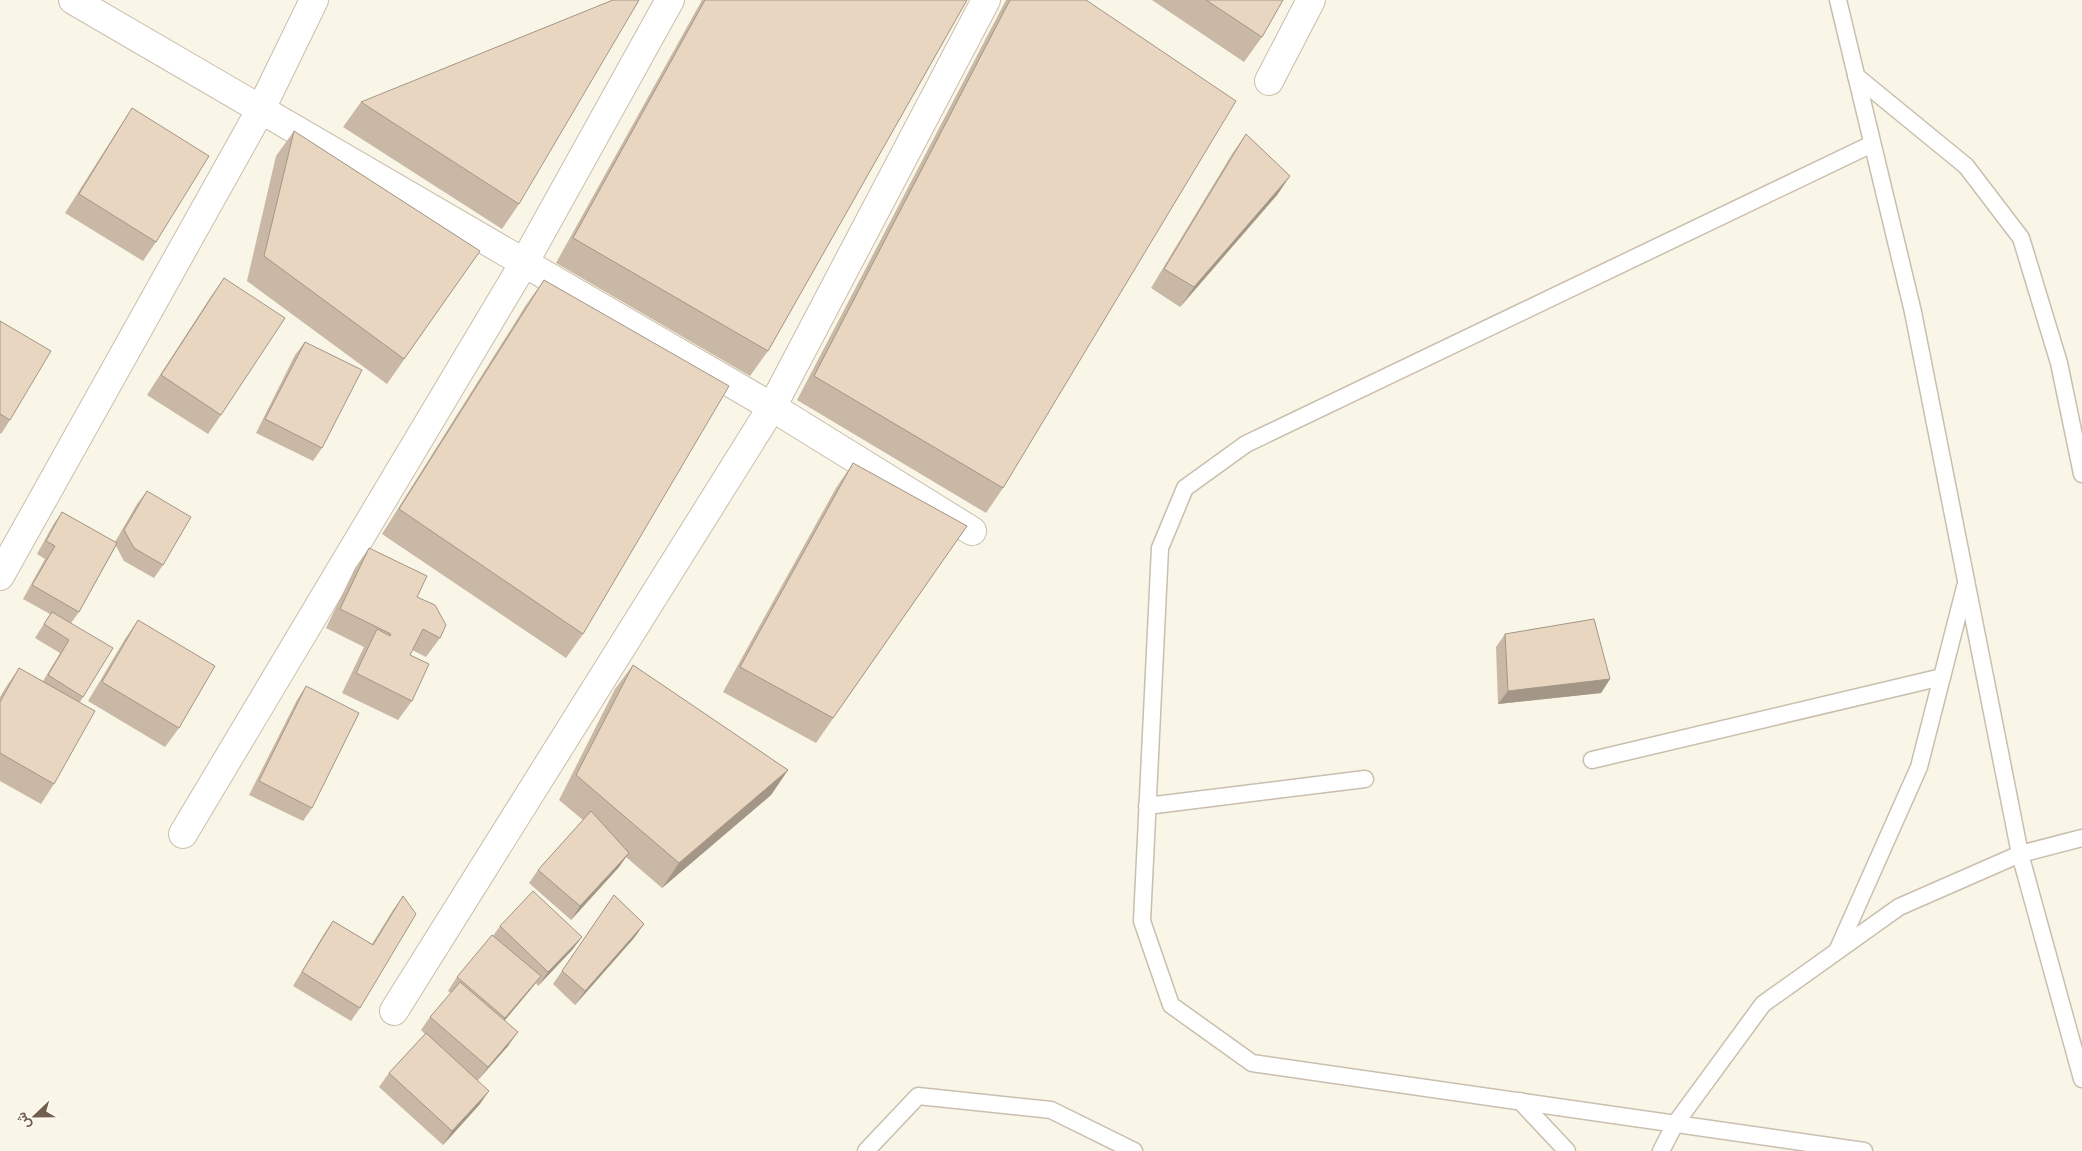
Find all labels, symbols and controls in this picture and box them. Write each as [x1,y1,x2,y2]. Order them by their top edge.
north arrow [10,1091,60,1141]
text: ش [12,1110,34,1132]

